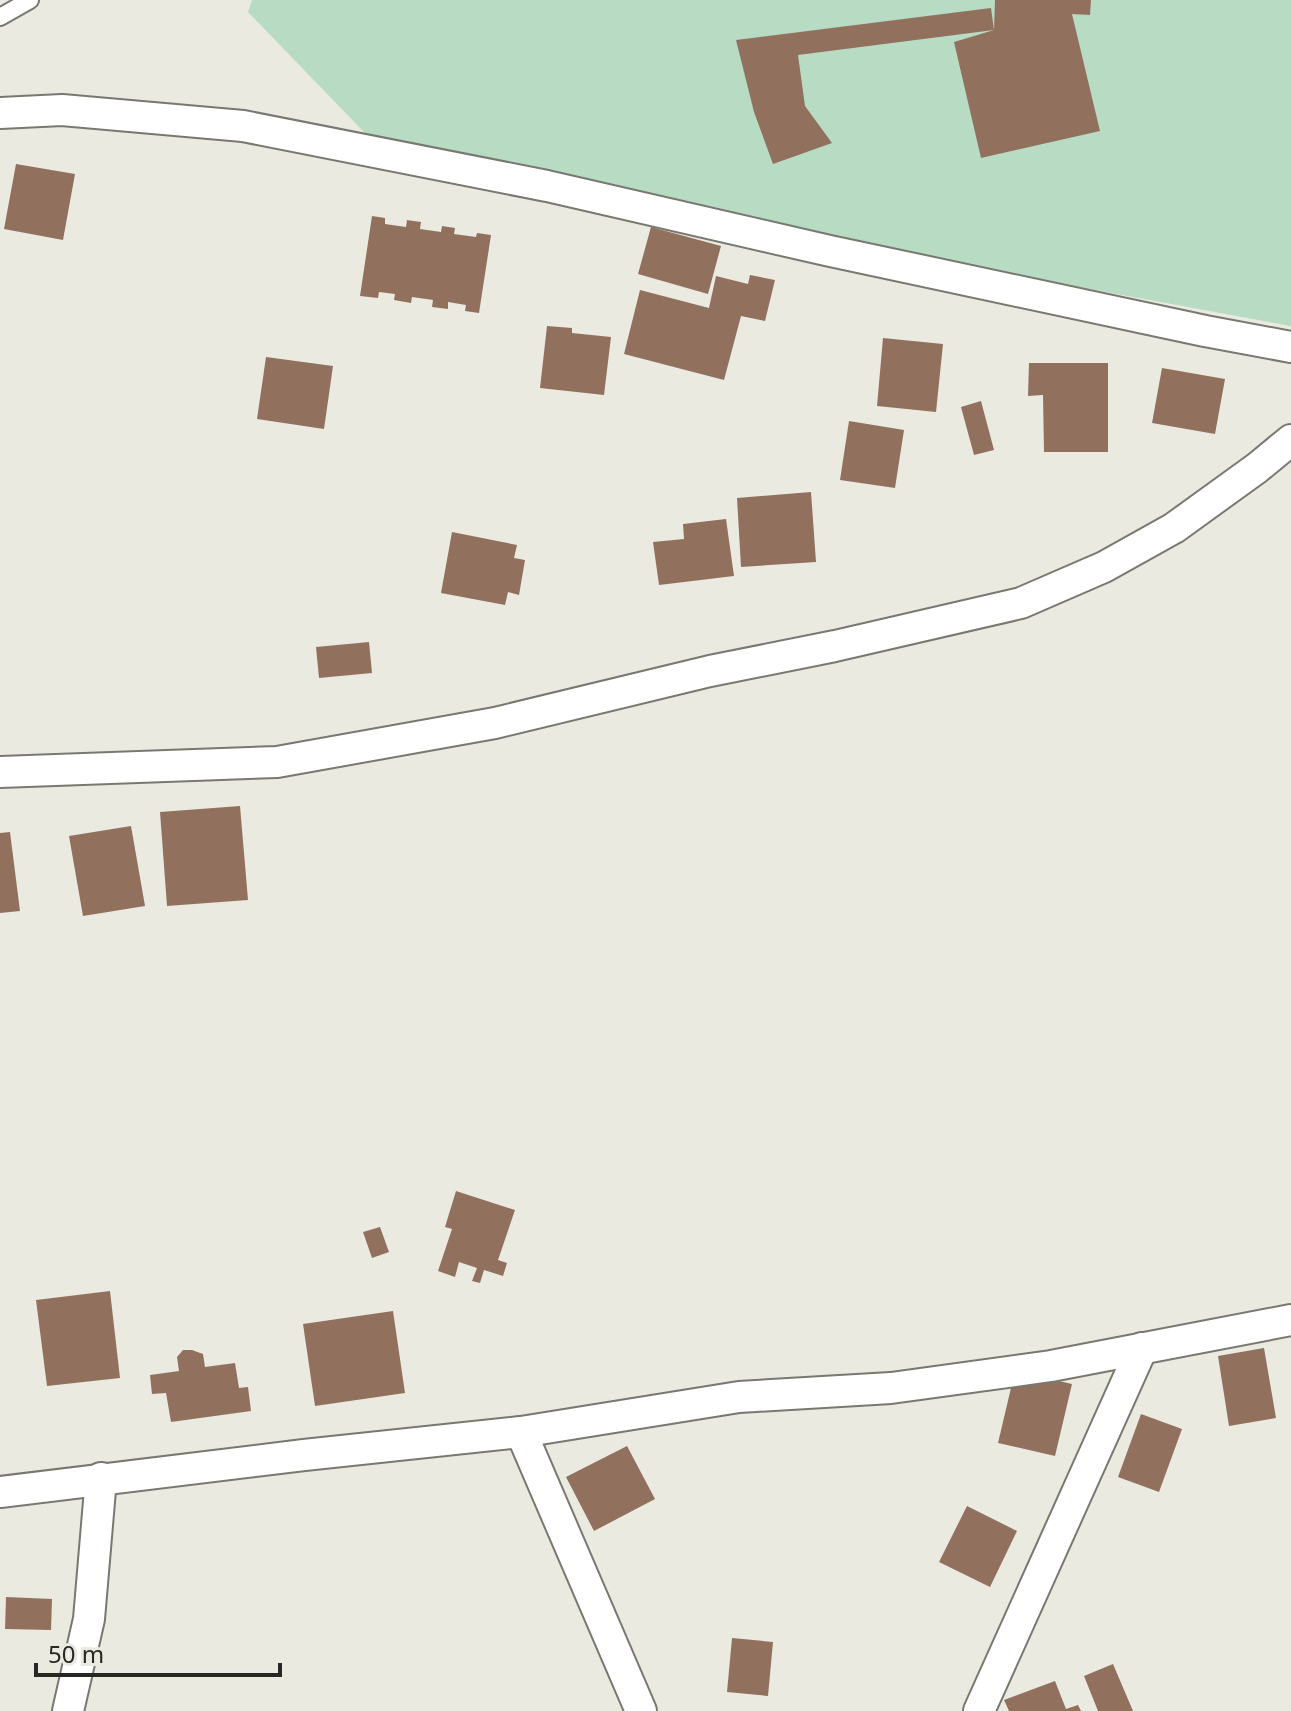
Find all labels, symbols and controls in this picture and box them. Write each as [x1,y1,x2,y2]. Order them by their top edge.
scale bar [36,1627,280,1677]
text: 50 m [48,1637,104,1670]

